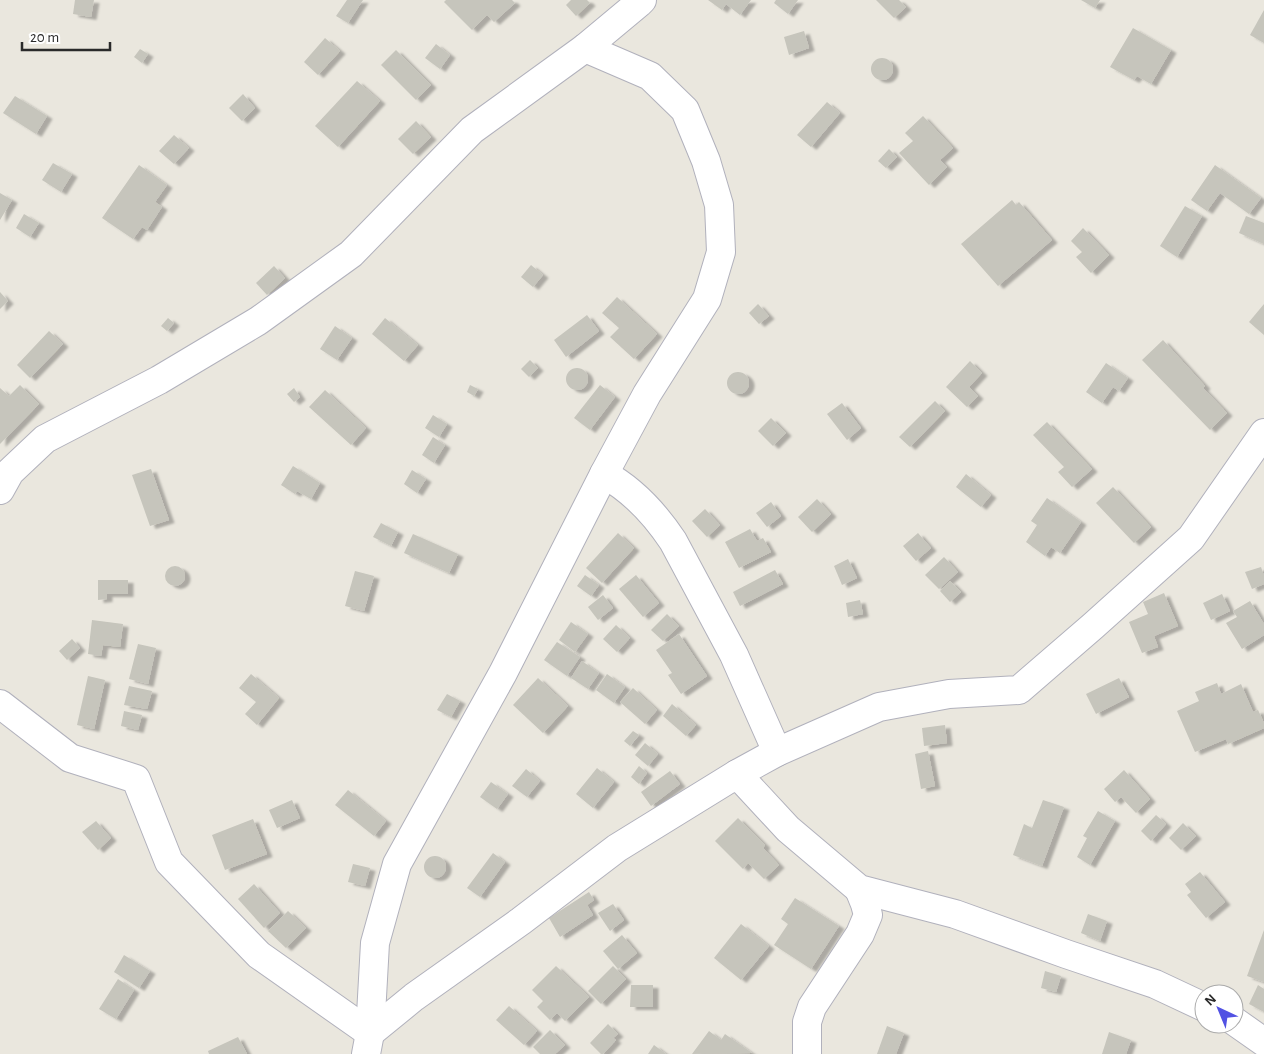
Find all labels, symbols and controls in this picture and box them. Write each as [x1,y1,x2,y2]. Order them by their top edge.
scale bar [22,20,110,52]
text: 20 m [30,30,59,45]
north arrow [1194,984,1244,1034]
text: N [1202,992,1219,1009]

